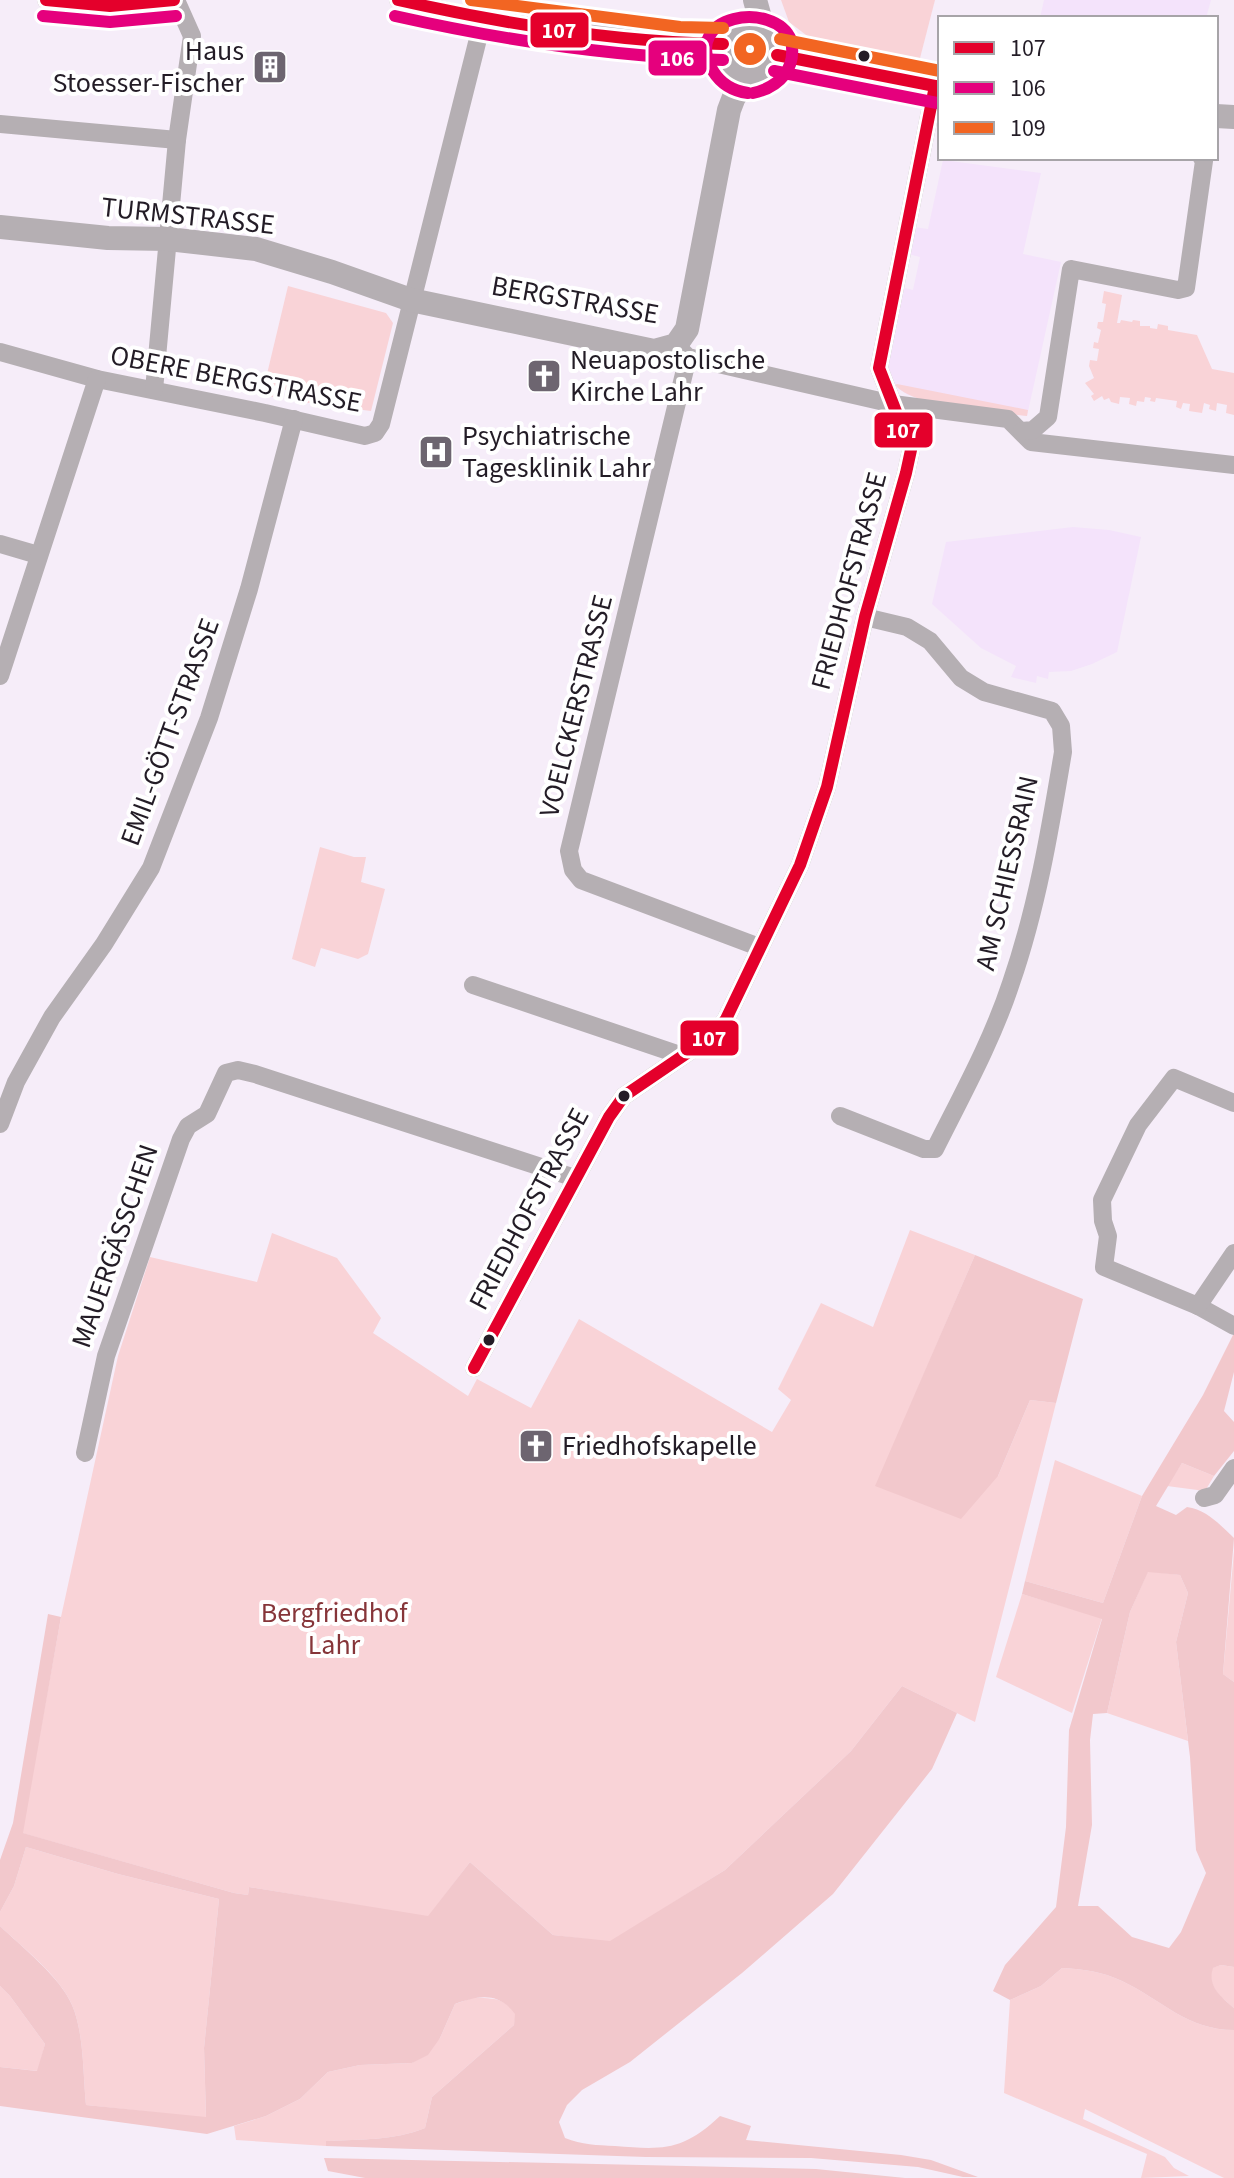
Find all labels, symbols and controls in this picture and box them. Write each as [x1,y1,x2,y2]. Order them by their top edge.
line badge: 107 [529,11,590,49]
text: 107 [542,15,576,47]
legend [938,16,1218,160]
place label: Haus Stoesser-Fischer [52,31,244,103]
text: 107 [1010,31,1046,66]
line badge: 106 [647,39,708,77]
text: 106 [660,43,694,75]
building icon: Haus Stoesser-Fischer [251,48,289,86]
unlabelled marker [856,48,872,64]
text: 106 [1010,71,1046,106]
text: 109 [1010,111,1046,146]
street label: TURMSTRASSE [99,187,277,245]
street label: BERGSTRASSE [488,266,662,334]
street label: OBERE BERGSTRASSE [107,335,365,423]
place label: Neuapostolische Kirche Lahr [570,340,765,412]
church icon: Neuapostolische Kirche Lahr [525,357,563,395]
line badge: 107 [873,411,934,449]
text: 107 [886,415,920,447]
place label: Psychiatrische Tagesklinik Lahr [462,416,651,488]
hospital icon: Psychiatrische Tagesklinik Lahr [417,433,455,471]
street label: FRIEDHOFSTRASSE [801,468,897,694]
street label: VOELCKERSTRASSE [529,591,623,821]
street label: EMIL-GÖTT-STRASSE [110,613,230,851]
street label: AM SCHIESSRAIN [965,772,1049,974]
line badge: 107 [679,1019,740,1057]
text: 107 [692,1023,726,1055]
unlabelled marker [616,1088,632,1104]
street label: FRIEDHOFSTRASSE [459,1101,599,1317]
street label: MAUERGÄSSCHEN [61,1139,169,1353]
unlabelled marker [481,1332,497,1348]
place label: Friedhofskapelle [562,1426,757,1466]
church icon: Friedhofskapelle [517,1427,555,1465]
park label: Bergfriedhof Lahr [261,1593,408,1665]

